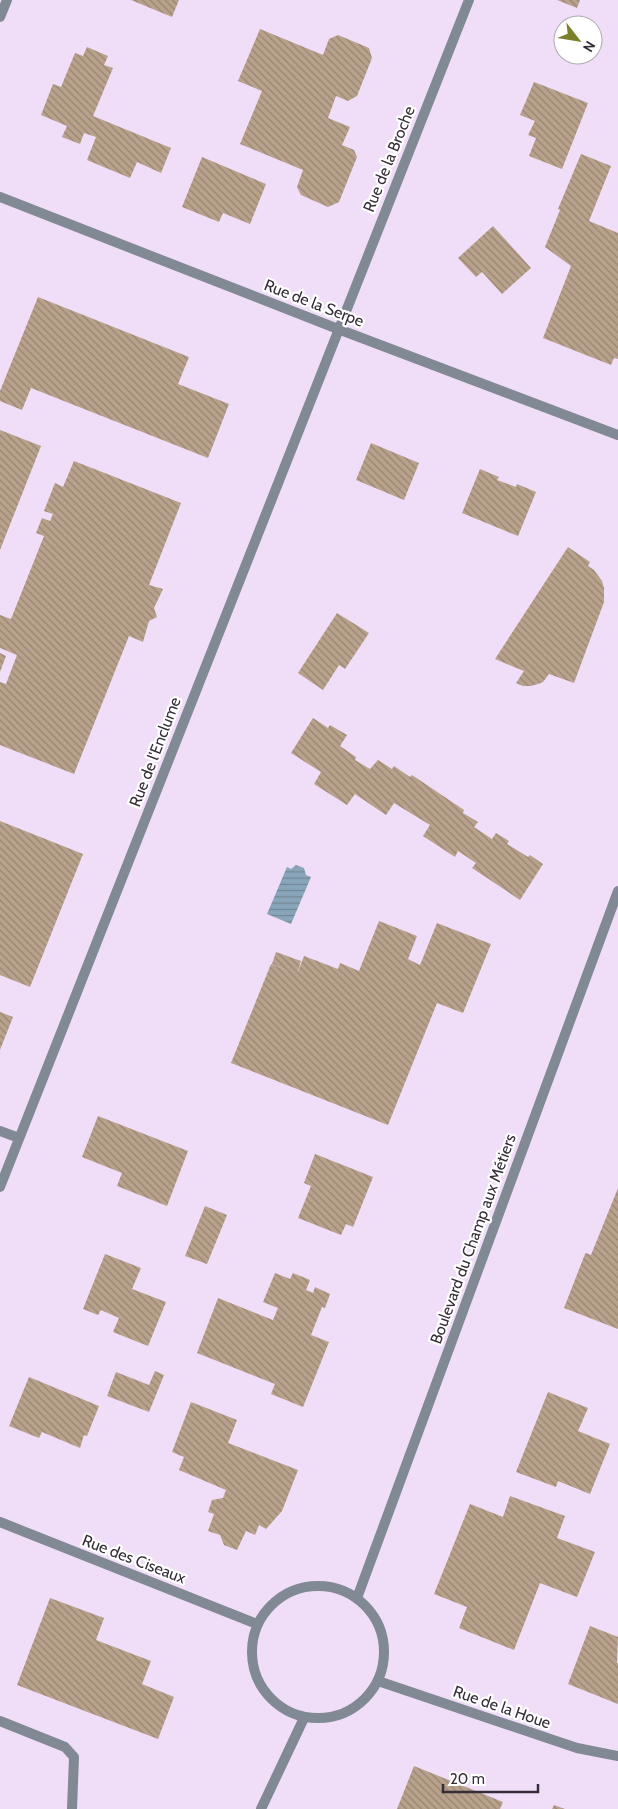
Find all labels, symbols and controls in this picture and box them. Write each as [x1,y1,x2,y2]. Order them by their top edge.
north arrow [553,15,603,65]
text: N [579,38,599,56]
street label: Rue de la Broche [359,103,419,215]
street label: Rue de la Serpe [262,275,366,331]
street label: Rue de l'Enclume [125,694,185,810]
street label: Boulevard du Champ aux Métiers [426,1131,520,1346]
street label: Rue des Ciseaux [80,1531,189,1588]
street label: Rue de la Houe [451,1681,553,1733]
scale bar [443,1762,538,1794]
text: 20 m [450,1770,485,1788]

